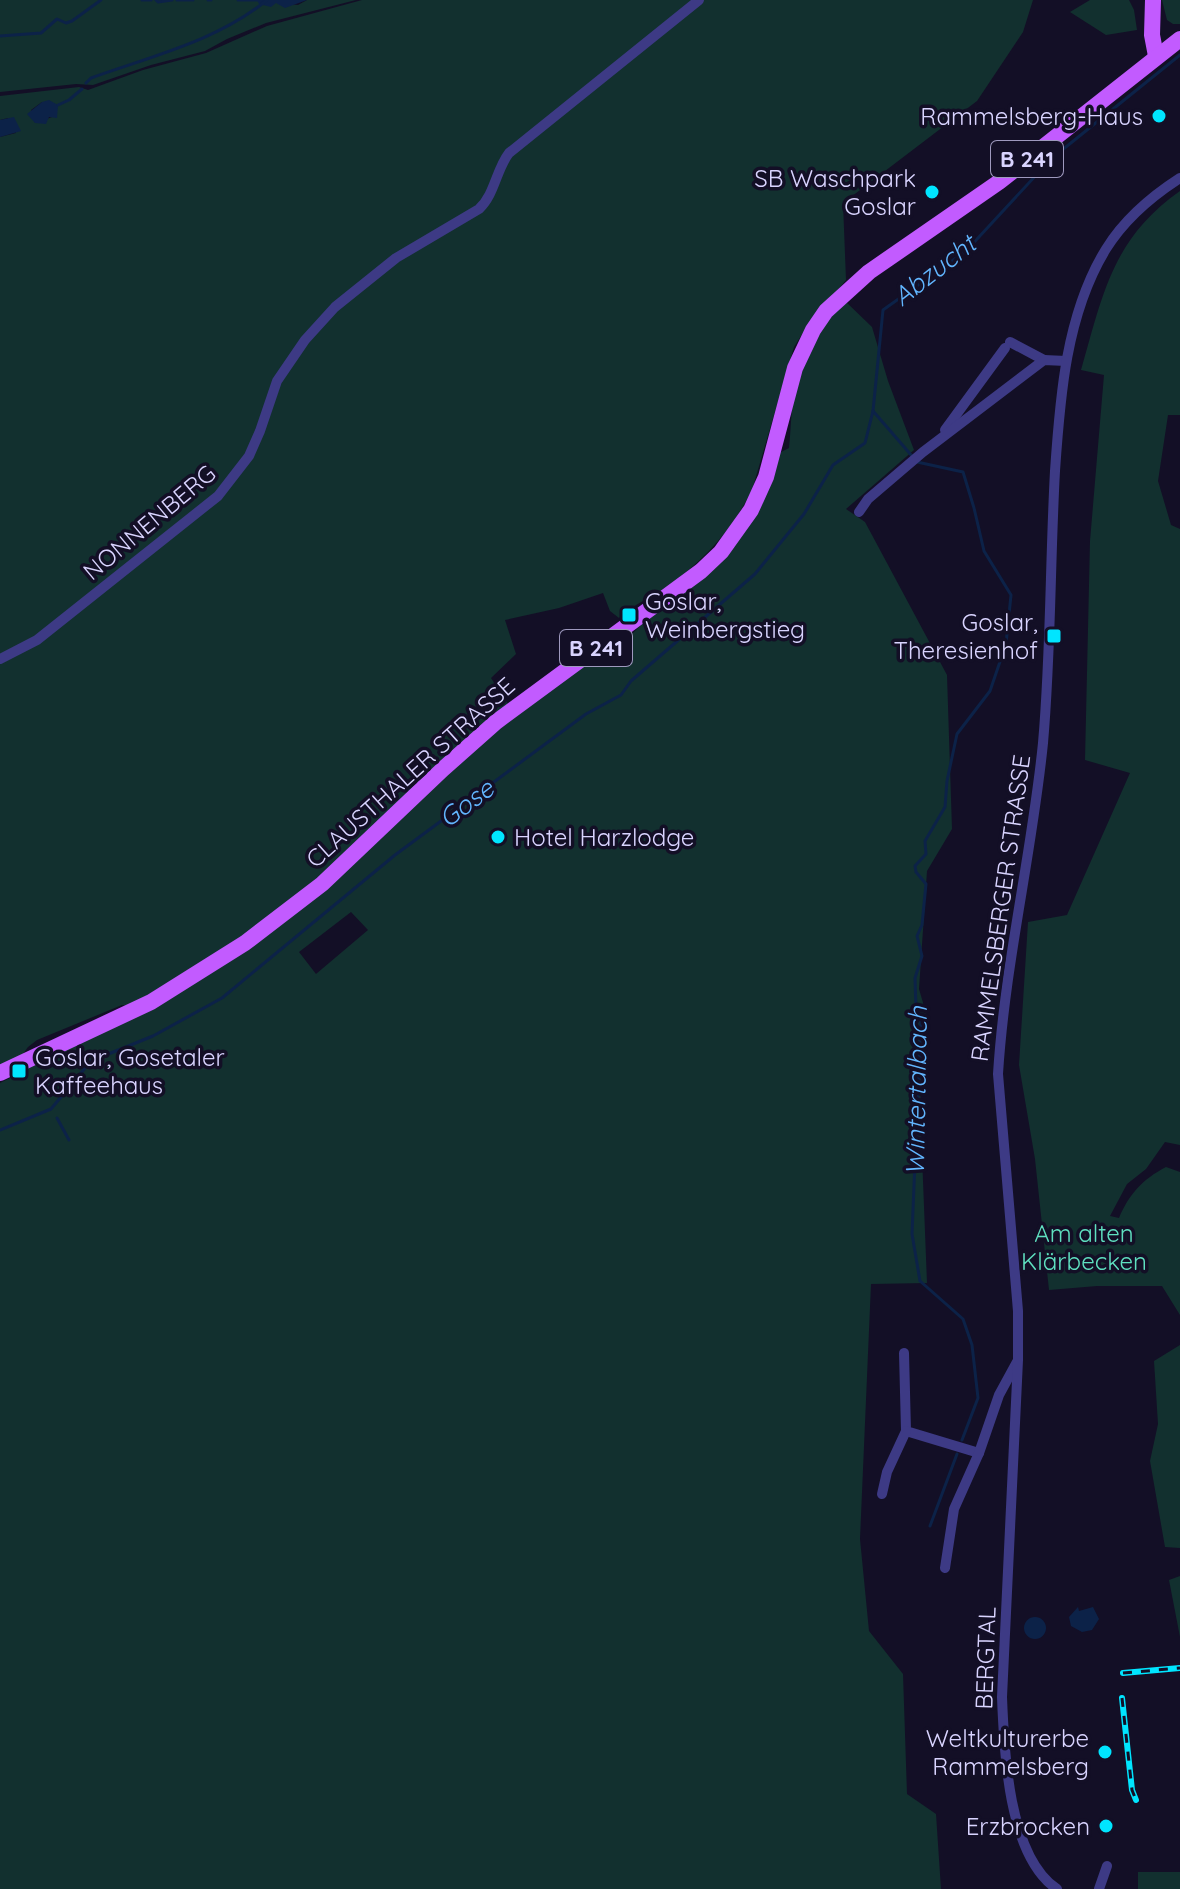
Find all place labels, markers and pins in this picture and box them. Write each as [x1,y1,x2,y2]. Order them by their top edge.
place label: Rammelsberg-Haus [920,101,1143,131]
marker: Rammelsberg-Haus [1150,107,1168,125]
place label: SB Waschpark Goslar [754,163,916,221]
marker: SB Waschpark Goslar [923,183,941,201]
place label: Goslar, Weinbergstieg [645,586,805,644]
marker: Goslar, Weinbergstieg [620,606,638,624]
place label: Goslar, Theresienhof [893,607,1038,665]
marker: Goslar, Theresienhof [1045,627,1063,645]
place label: Hotel Harzlodge [514,822,694,852]
marker: Hotel Harzlodge [489,828,507,846]
place label: Goslar, Gosetaler Kaffeehaus [35,1042,225,1100]
marker: Goslar, Gosetaler Kaffeehaus [10,1062,28,1080]
place label: Weltkulturerbe Rammelsberg [926,1723,1089,1781]
marker: Weltkulturerbe Rammelsberg [1096,1743,1114,1761]
place label: Erzbrocken [966,1811,1090,1841]
marker: Erzbrocken [1097,1817,1115,1835]

